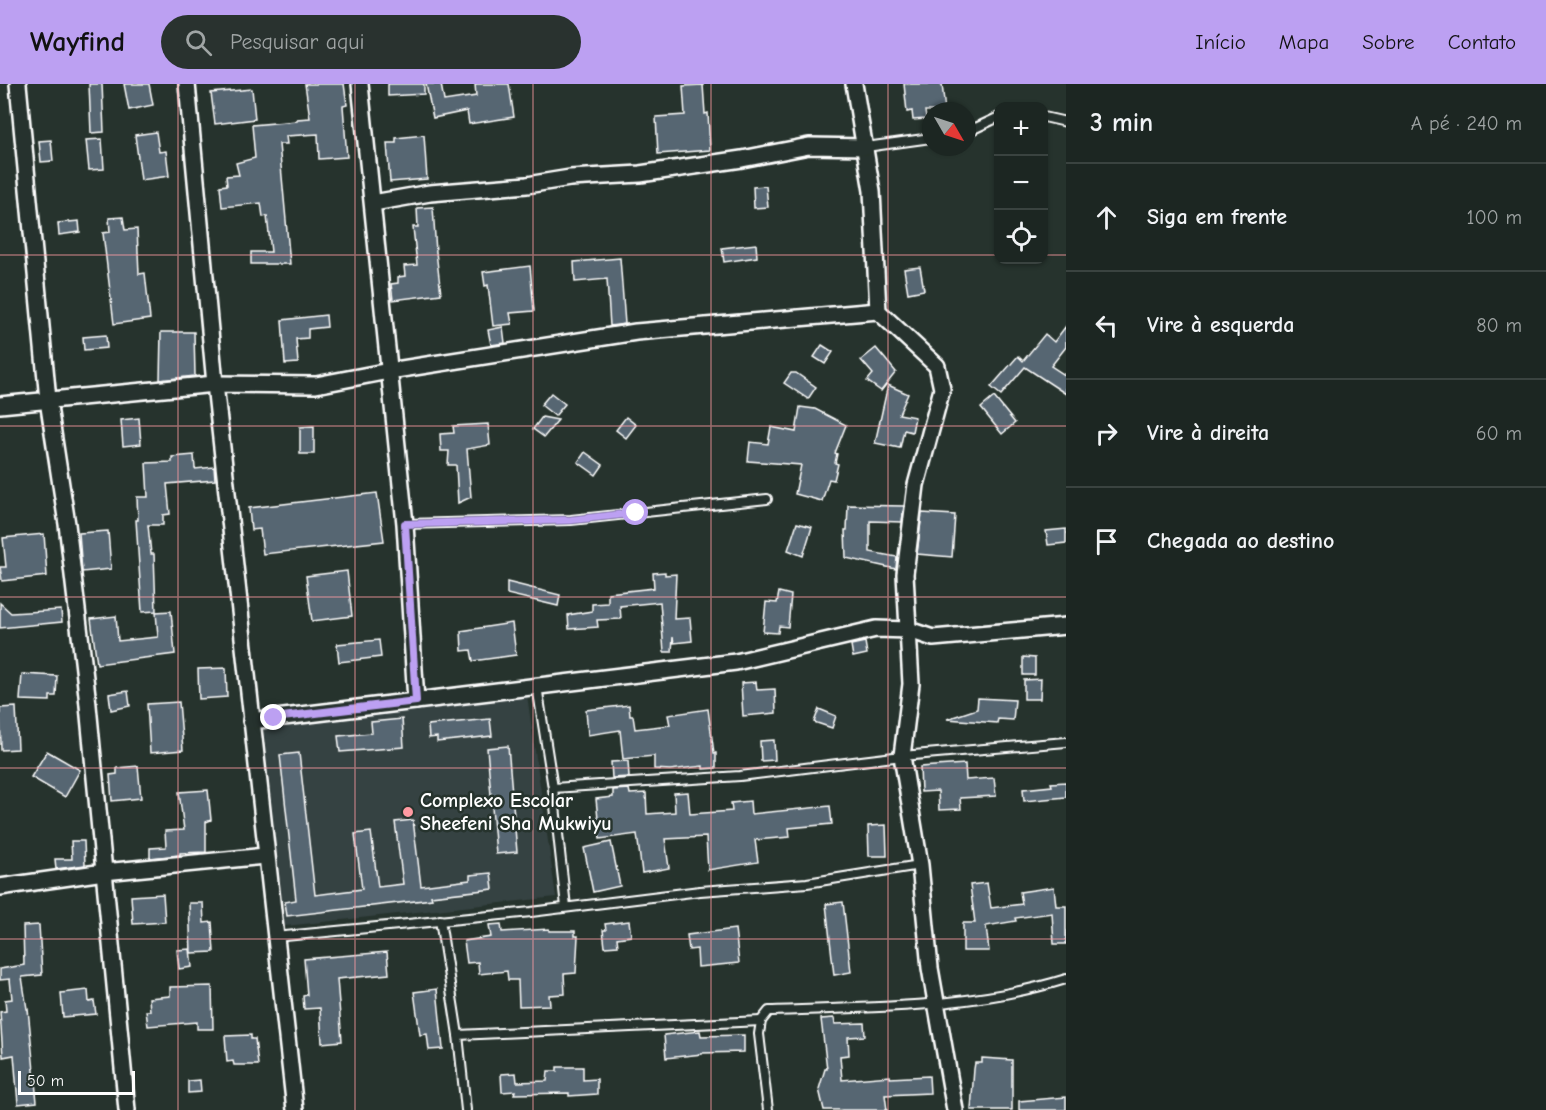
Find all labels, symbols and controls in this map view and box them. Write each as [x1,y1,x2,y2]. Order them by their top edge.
search box [161,15,581,69]
text: Wayfind [30,26,125,58]
icon: search [182,26,215,59]
text: Pesquisar aqui [230,29,365,55]
text: Início [1195,30,1246,54]
text: Mapa [1279,30,1329,54]
text: Sobre [1362,30,1415,54]
text: Contato [1448,30,1516,54]
north arrow [922,102,976,156]
map controls [994,102,1048,264]
button: + [994,102,1048,156]
text: 3 min [1090,108,1153,138]
text: A pé · 240 m [1411,112,1522,135]
button: − [994,156,1048,210]
icon: ahead [1090,201,1123,234]
text: Siga em frente [1147,204,1287,230]
text: 100 m [1467,206,1522,229]
button: locate [994,210,1048,264]
icon: left [1090,309,1123,342]
text: Vire à esquerda [1147,312,1295,338]
text: 80 m [1476,314,1522,337]
icon: right [1090,417,1123,450]
text: Vire à direita [1147,420,1269,446]
text: 60 m [1476,422,1522,445]
route start [622,499,648,525]
icon: arrive [1090,525,1123,558]
text: Chegada ao destino [1147,528,1334,554]
route end [260,704,286,730]
place label: Complexo Escolar Sheefeni Sha Mukwiyu [420,789,612,835]
marker: Complexo Escolar Sheefeni Sha Mukwiyu [401,805,415,819]
scale bar [18,1068,135,1096]
text: 50 m [27,1072,64,1090]

